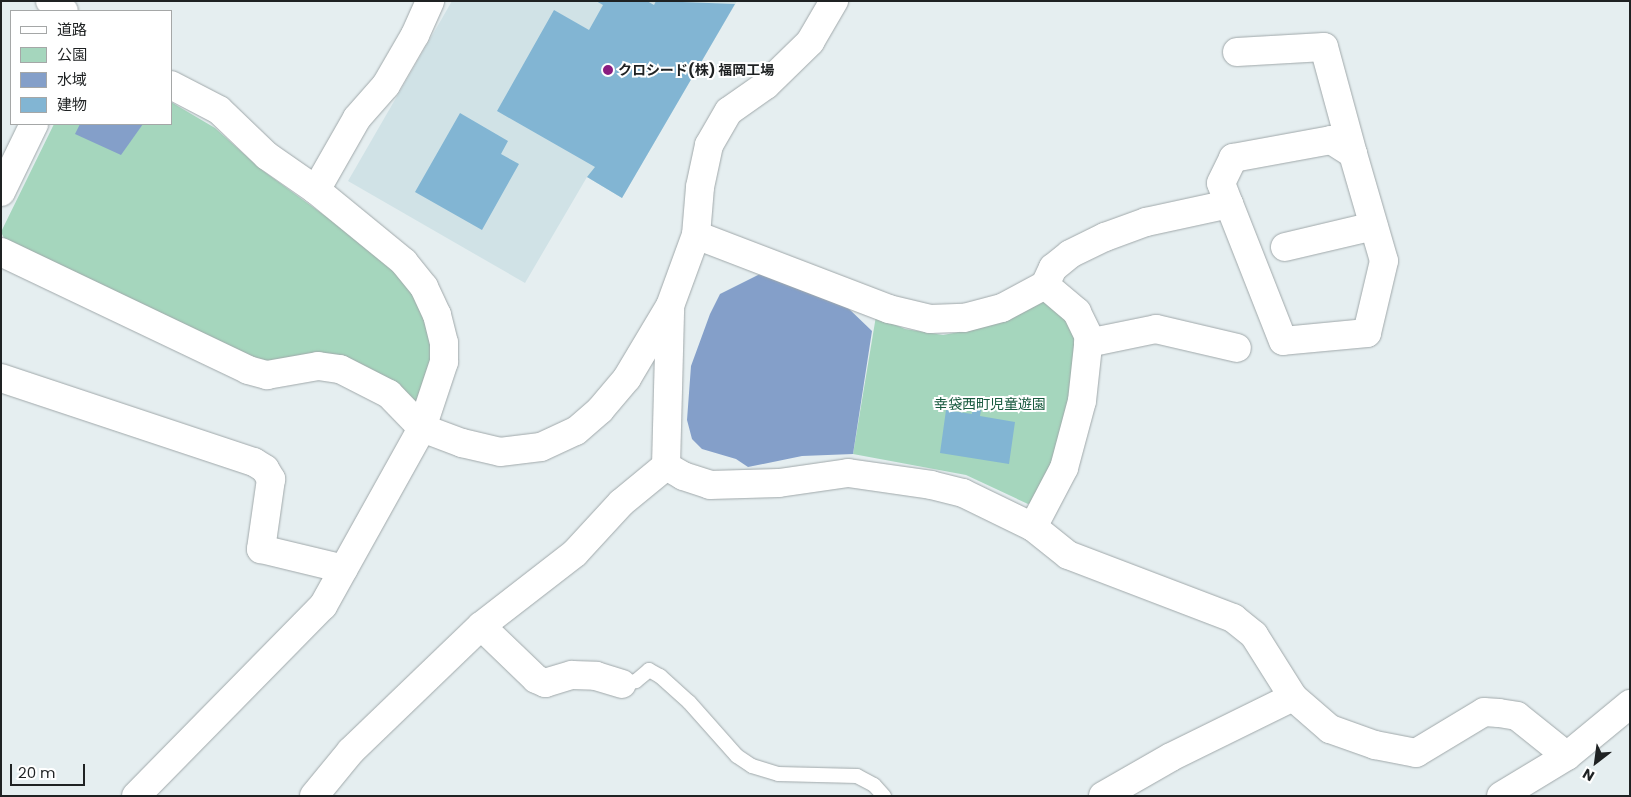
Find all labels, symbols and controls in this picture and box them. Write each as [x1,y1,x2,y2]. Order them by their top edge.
legend [10,10,172,125]
text: 道路 [57,19,87,40]
text: 公園 [57,44,87,65]
place label: クロシード(株) 福岡工場 [618,62,774,78]
marker: クロシード(株) 福岡工場 [602,64,614,76]
text: 水域 [57,69,87,90]
text: 建物 [57,94,87,115]
park label: 幸袋西町児童遊園 [934,396,1046,412]
north arrow [1571,737,1621,787]
scale bar [12,754,88,786]
text: 20 m [18,762,56,783]
text: N [1579,764,1598,786]

